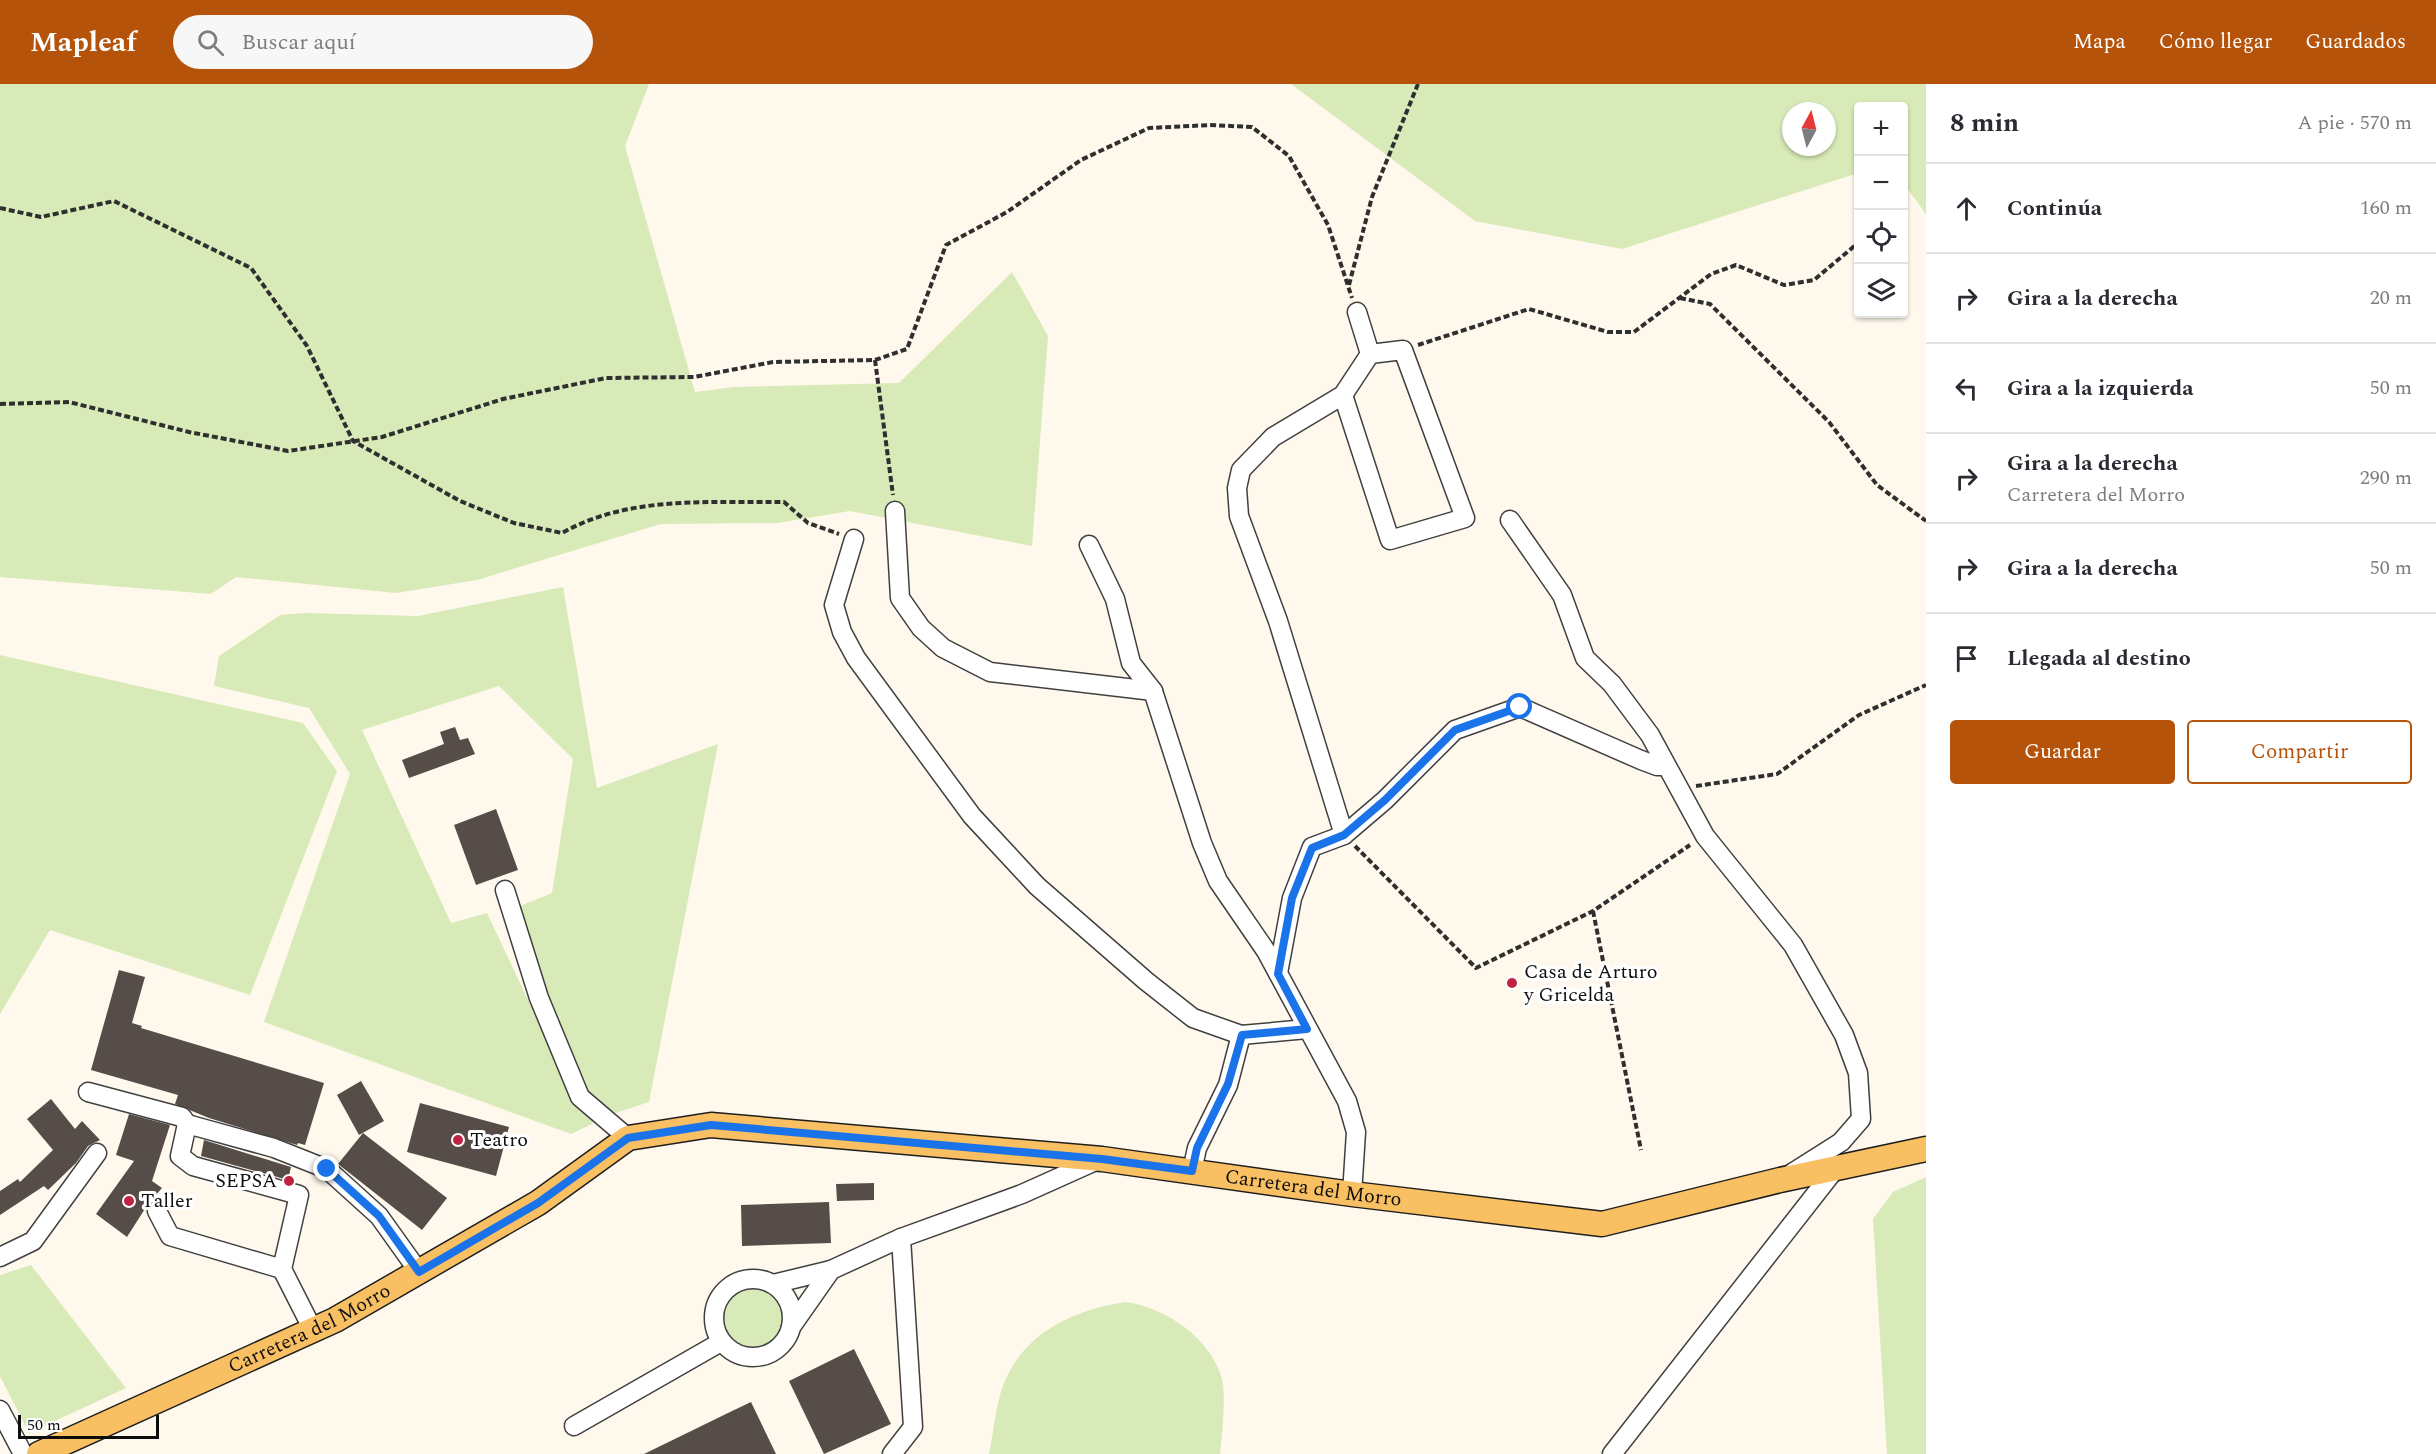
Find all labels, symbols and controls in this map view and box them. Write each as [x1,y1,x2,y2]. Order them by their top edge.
search box [173,15,593,69]
text: Mapleaf [30,21,137,64]
icon: search [194,26,227,59]
text: Buscar aquí [242,26,356,59]
text: Mapa [2073,26,2126,58]
text: Cómo llegar [2159,26,2272,58]
text: Guardados [2305,26,2406,58]
north arrow [1782,102,1836,156]
map controls [1854,102,1908,318]
button: + [1854,102,1908,156]
text: 8 min [1950,103,2019,143]
text: A pie · 570 m [2298,108,2412,138]
button: − [1854,156,1908,210]
icon: ahead [1950,192,1983,225]
text: Continúa [2007,192,2102,225]
text: 160 m [2360,193,2412,223]
button: locate [1854,210,1908,264]
button: layers [1854,264,1908,318]
icon: right [1950,282,1983,315]
text: Gira a la derecha [2007,282,2178,315]
text: 20 m [2370,283,2412,313]
icon: left [1950,372,1983,405]
text: Gira a la izquierda [2007,372,2194,405]
text: 50 m [2370,373,2412,403]
text: Gira a la derecha [2007,447,2178,480]
icon: right [1950,462,1983,495]
text: 290 m [2360,463,2412,493]
text: Carretera del Morro [2007,480,2185,510]
icon: right [1950,552,1983,585]
text: Gira a la derecha [2007,552,2178,585]
text: 50 m [2370,553,2412,583]
icon: arrive [1950,642,1983,675]
text: Llegada al destino [2007,642,2191,675]
route start [1506,693,1532,719]
button: Guardar [1950,720,2175,784]
button: Compartir [2187,720,2412,784]
place label: Casa de Arturo y Gricelda [1523,957,1658,1010]
marker: Casa de Arturo y Gricelda [1505,976,1519,990]
place label: Teatro [470,1125,528,1155]
marker: Teatro [451,1133,465,1147]
route end [313,1155,339,1181]
street label: Carretera del Morro [1223,1161,1403,1215]
place label: SEPSA [215,1166,277,1196]
marker: SEPSA [282,1174,296,1188]
place label: Taller [141,1186,193,1216]
marker: Taller [122,1194,136,1208]
street label: Carretera del Morro [223,1276,396,1381]
scale bar [18,1412,159,1440]
text: 50 m [27,1413,61,1437]

